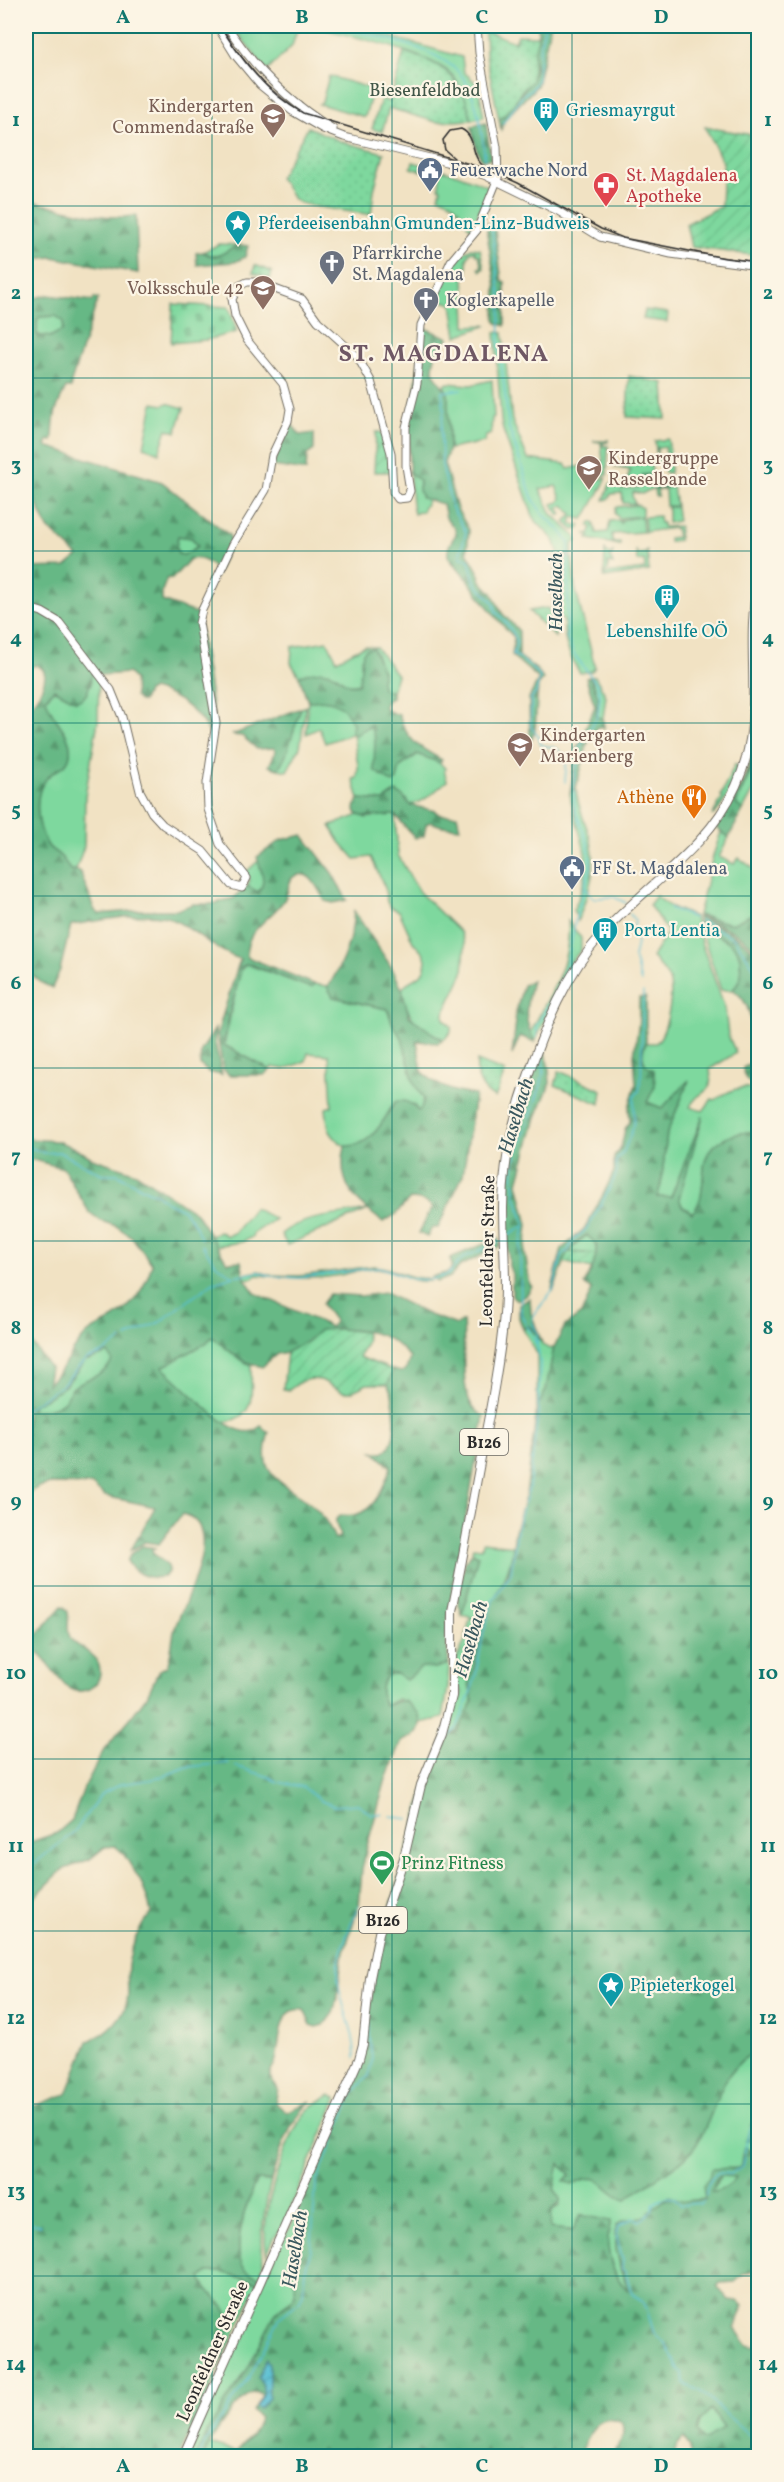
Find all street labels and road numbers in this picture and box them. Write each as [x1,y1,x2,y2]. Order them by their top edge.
street label: Leonfeldner Straße [475,1175,502,1327]
road number: B126 [460,1429,508,1455]
road number: B126 [359,1907,407,1933]
street label: Leonfeldner Straße [171,2277,256,2426]

